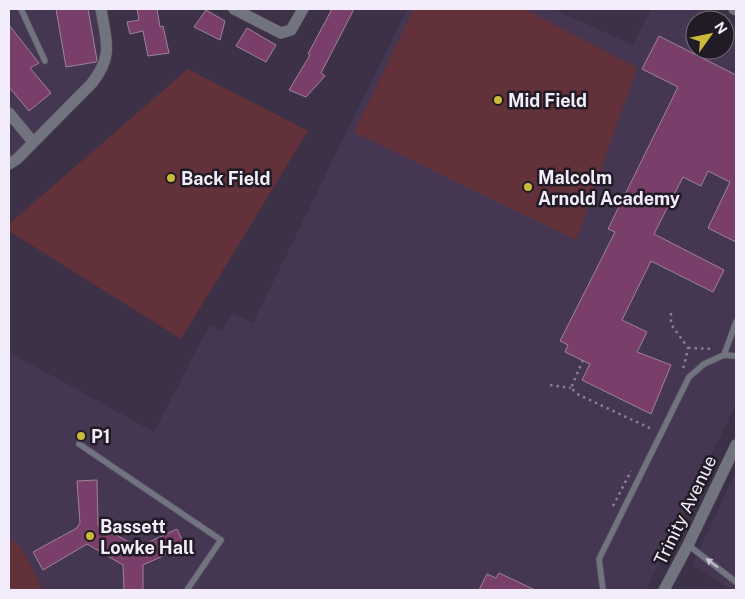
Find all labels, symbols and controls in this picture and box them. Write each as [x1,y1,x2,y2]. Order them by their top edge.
north arrow [685,10,735,60]
text: N [711,19,731,37]
place label: Mid Field [508,90,587,111]
marker: Mid Field [492,94,504,106]
place label: Malcolm Arnold Academy [538,167,680,209]
place label: Back Field [181,168,270,189]
marker: Back Field [165,172,177,184]
marker: Malcolm Arnold Academy [522,181,534,193]
place label: P1 [91,426,110,447]
marker: P1 [75,430,87,442]
street label: Trinity Avenue [649,452,721,568]
place label: Bassett Lowke Hall [100,516,195,558]
marker: Bassett Lowke Hall [84,530,96,542]
one-way arrow [705,558,719,568]

